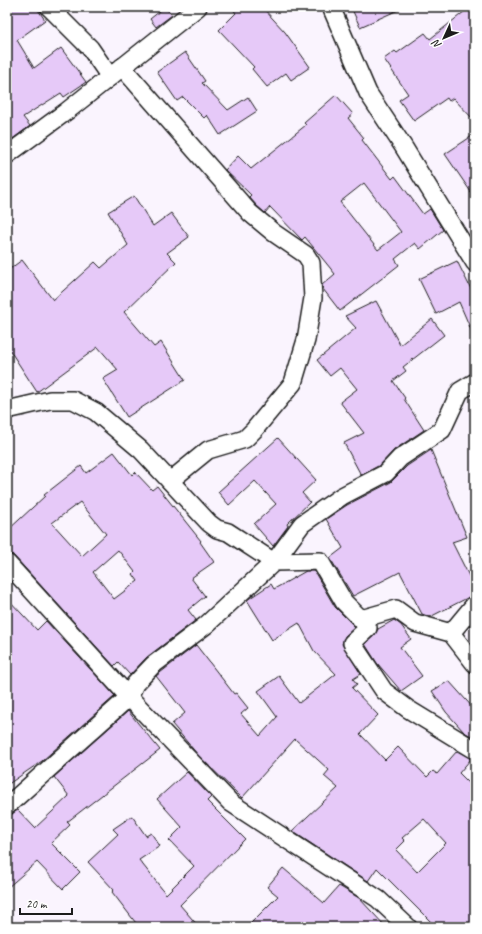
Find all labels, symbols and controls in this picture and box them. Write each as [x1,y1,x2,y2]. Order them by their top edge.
north arrow [424,18,464,58]
text: N [428,36,444,52]
scale bar [20,890,72,916]
text: 20 m [26,896,48,912]

